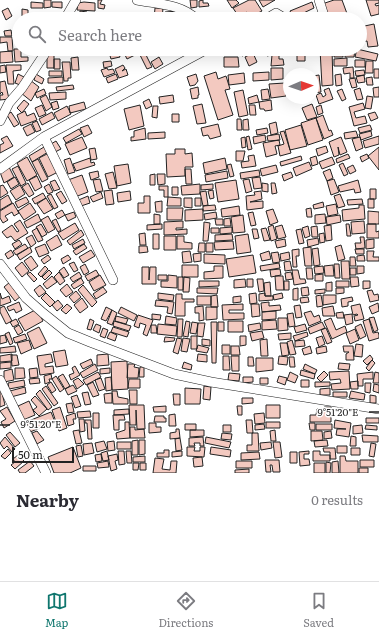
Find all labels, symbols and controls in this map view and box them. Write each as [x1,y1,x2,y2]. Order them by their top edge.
search box [12,12,367,56]
icon: search [26,23,48,45]
text: Search here [58,23,142,46]
north arrow [283,68,319,104]
text: 9°51'20"E [318,404,358,419]
text: 9°51'20"E [21,416,61,431]
scale bar [12,445,74,464]
text: 50 m [18,446,43,462]
text: Nearby [16,487,79,512]
text: 0 results [311,490,363,509]
tab: Map [45,590,68,630]
tab: Directions [158,590,213,630]
tab: Saved [303,590,334,630]

